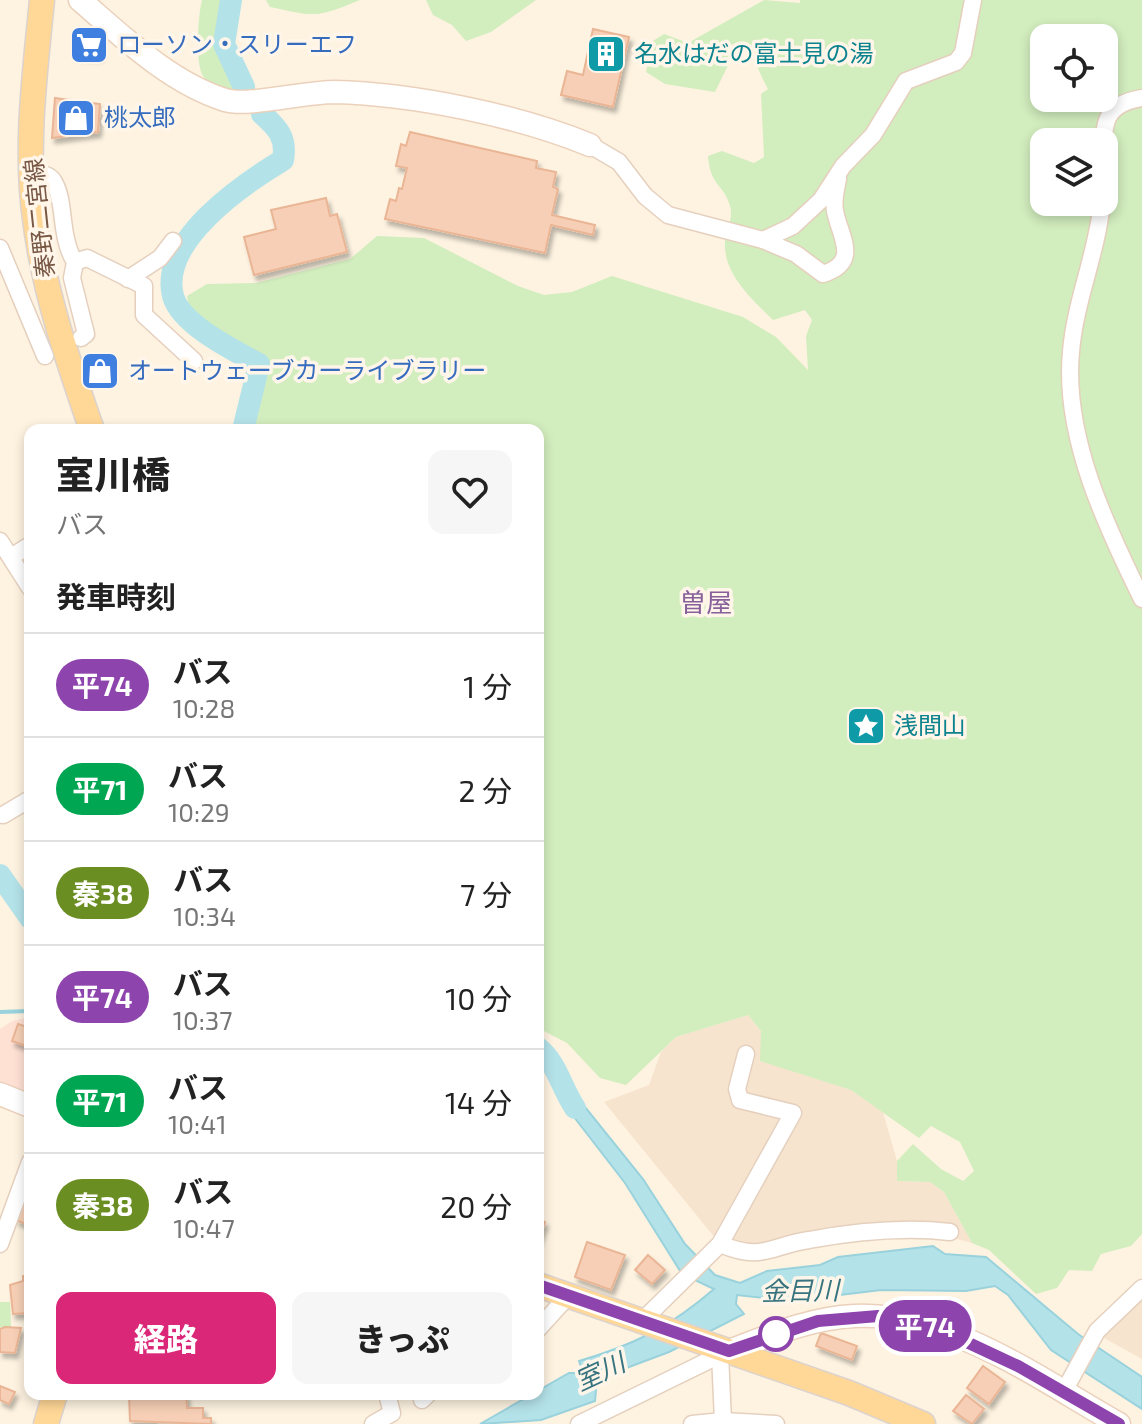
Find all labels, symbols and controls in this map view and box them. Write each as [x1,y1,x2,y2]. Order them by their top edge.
supermarket icon: ローソン・スリーエフ [68,24,110,66]
map controls [1030,24,1118,216]
button: locate [1030,24,1118,112]
place label: ローソン・スリーエフ [117,29,357,58]
building icon: 名水はだの富士見の湯 [585,33,627,75]
place label: 名水はだの富士見の湯 [634,38,874,67]
shop icon: 桃太郎 [55,97,97,139]
place label: 桃太郎 [104,102,176,131]
button: layers [1030,128,1118,216]
street label: 秦野二宮線 [18,157,59,279]
shop icon: オートウェーブカーライブラリー [79,350,121,392]
place label: オートウェーブカーライブラリー [128,355,487,384]
button: heart [428,450,512,534]
text: 室川橋 [56,451,170,497]
text: バス [56,508,108,539]
text: 発車時刻 [56,578,176,614]
district label: 曽屋 [680,586,732,617]
text: バス [173,653,233,689]
text: 平74 [72,668,133,702]
text: 1 分 [463,668,512,704]
text: 10:28 [173,692,235,723]
place icon: 浅間山 [845,705,887,747]
place label: 浅間山 [894,710,966,739]
text: バス [168,757,228,793]
text: 平71 [73,772,127,806]
text: 2 分 [458,772,512,808]
text: 10:29 [168,796,230,827]
text: バス [173,861,233,897]
text: 秦38 [72,876,133,910]
text: 7 分 [460,876,512,912]
text: 10:34 [173,900,236,931]
text: バス [173,965,233,1001]
text: 平74 [72,980,133,1014]
text: 10 分 [445,980,512,1016]
text: 10:37 [173,1004,233,1035]
text: バス [168,1069,228,1105]
text: 平71 [73,1084,127,1118]
text: 14 分 [445,1084,512,1120]
text: 10:41 [168,1108,227,1139]
text: バス [173,1173,233,1209]
text: 秦38 [72,1188,133,1222]
text: 20 分 [440,1188,512,1224]
text: 10:47 [173,1212,235,1243]
water label: 金目川 [761,1273,842,1306]
button: 経路 [56,1292,276,1384]
button: きっぷ [292,1292,512,1384]
line badge: 平74 [879,1300,971,1352]
text: 平74 [895,1309,955,1343]
unlabelled marker [759,1317,793,1351]
water label: 室川 [569,1344,632,1396]

